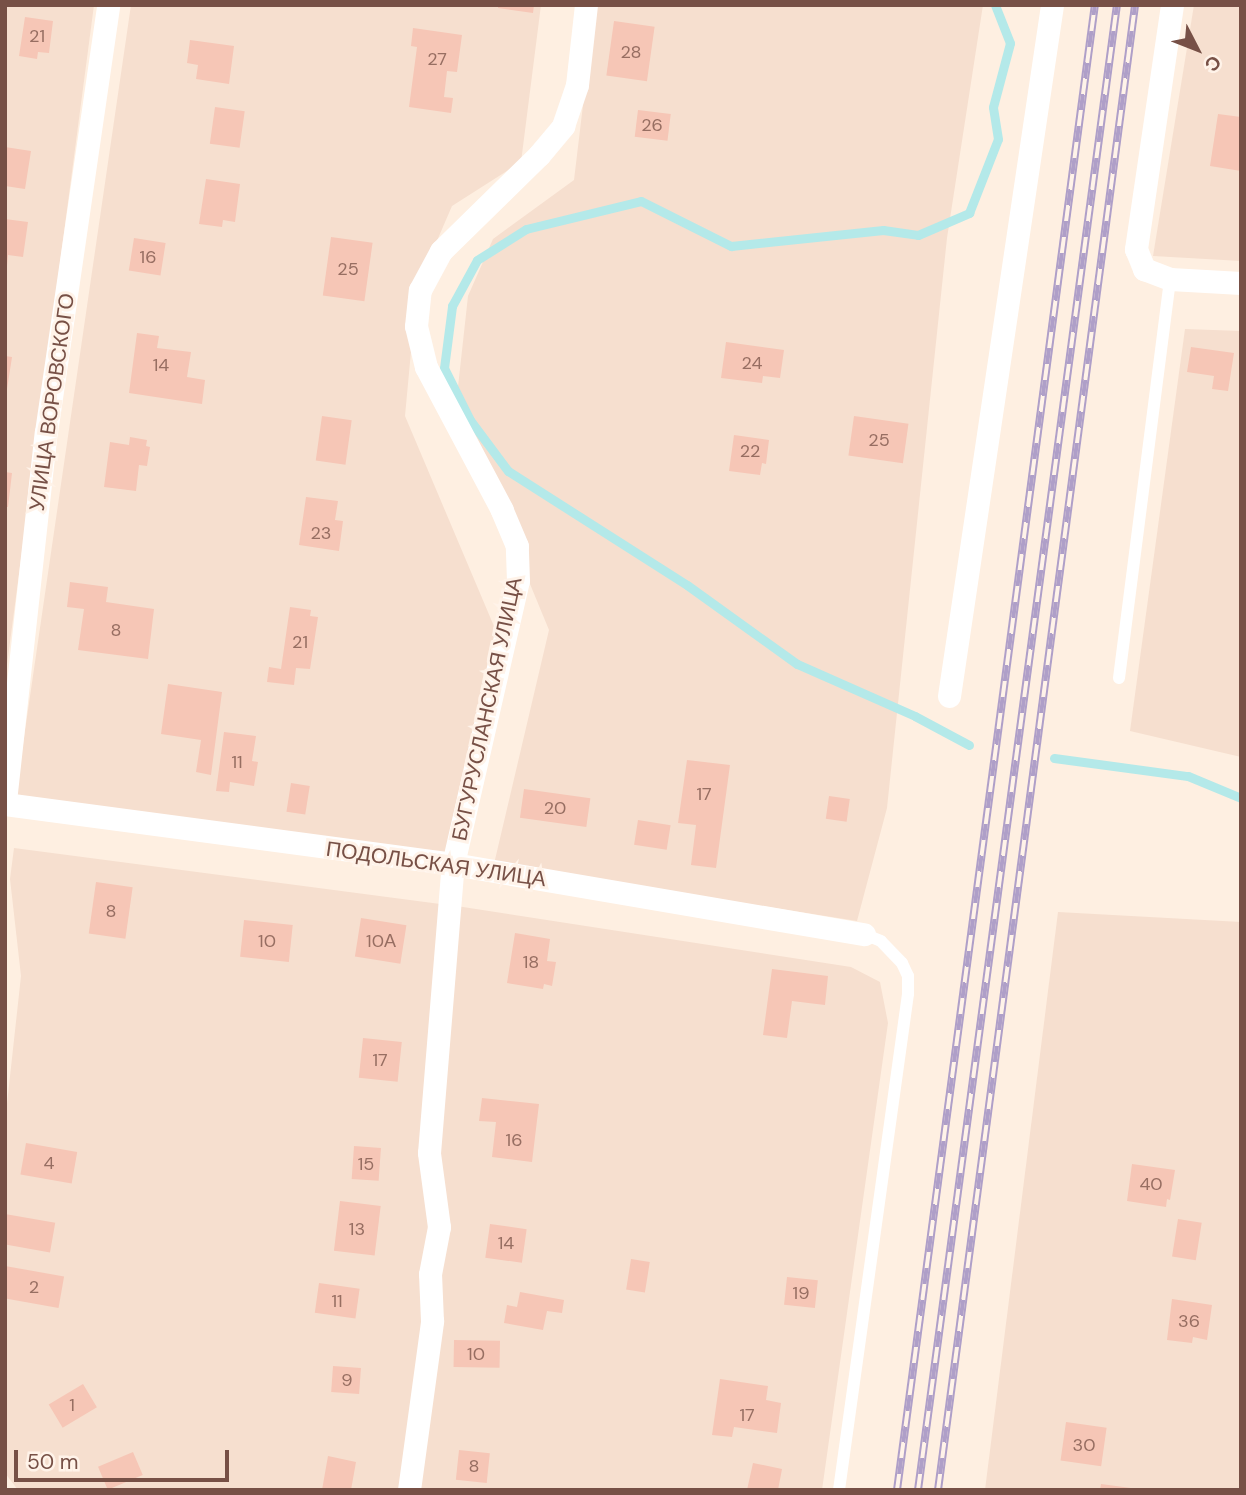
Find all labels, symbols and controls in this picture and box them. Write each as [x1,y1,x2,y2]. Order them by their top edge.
north arrow [1162,14,1232,84]
house number: 21 [29,25,45,47]
house number: 28 [620,41,642,63]
house number: 27 [427,48,447,70]
text: С [1199,50,1227,77]
house number: 26 [641,114,663,136]
house number: 16 [140,246,156,268]
house number: 25 [337,258,359,280]
street label: УЛИЦА ВОРОВСКОГО [24,292,80,512]
house number: 24 [742,352,762,374]
house number: 14 [153,354,169,376]
house number: 25 [868,429,890,451]
house number: 22 [740,440,760,462]
house number: 23 [310,522,332,544]
street label: БУГУРУСЛАНСКАЯ УЛИЦА [447,575,527,843]
house number: 8 [111,619,121,641]
house number: 21 [292,631,308,653]
house number: 11 [231,751,243,773]
house number: 17 [696,783,712,805]
house number: 20 [544,797,566,819]
street label: ПОДОЛЬСКАЯ УЛИЦА [325,836,547,892]
house number: 8 [106,900,116,922]
house number: 10 [258,930,276,952]
house number: 10А [366,930,396,952]
house number: 18 [523,951,539,973]
house number: 17 [372,1049,388,1071]
house number: 16 [506,1129,522,1151]
house number: 4 [44,1152,54,1174]
house number: 15 [358,1153,374,1175]
house number: 40 [1139,1173,1163,1195]
house number: 13 [349,1218,365,1240]
house number: 14 [498,1232,514,1254]
house number: 2 [29,1276,39,1298]
house number: 19 [793,1282,809,1304]
house number: 11 [331,1290,343,1312]
house number: 36 [1178,1310,1200,1332]
house number: 10 [467,1343,485,1365]
house number: 9 [341,1369,353,1391]
house number: 1 [69,1394,75,1416]
house number: 17 [739,1404,755,1426]
house number: 30 [1073,1434,1095,1456]
scale bar [18,1436,233,1480]
text: 50 m [27,1448,78,1476]
house number: 8 [469,1455,479,1477]

